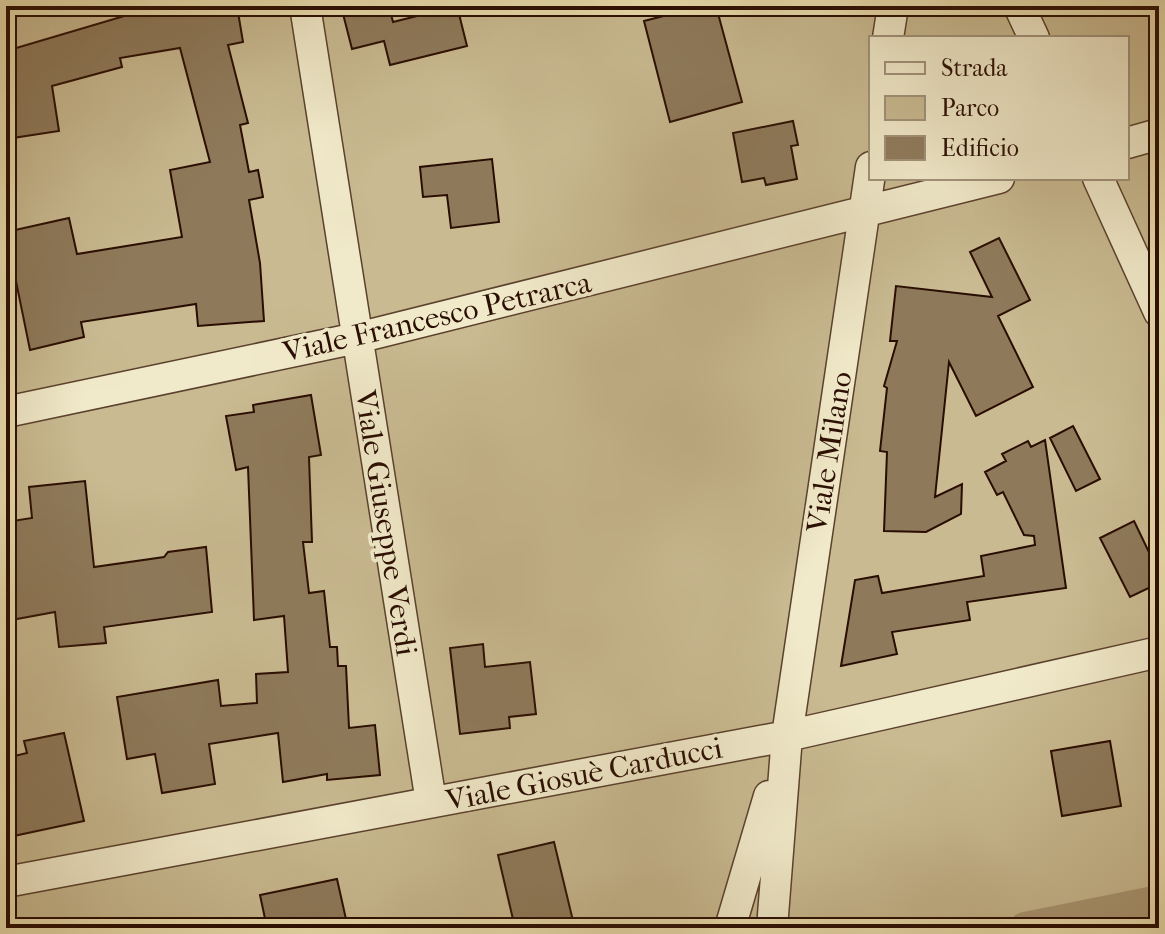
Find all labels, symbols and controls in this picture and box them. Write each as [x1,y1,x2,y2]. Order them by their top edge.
legend [869,36,1129,180]
text: Strada [941,54,1008,82]
text: Parco [941,94,999,122]
text: Edificio [941,134,1019,162]
street label: Viale Francesco Petrarca [279,265,596,370]
street label: Viale Milano [799,369,859,536]
street label: Viale Giuseppe Verdi [347,387,424,658]
street label: Viale Giosuè Carducci [442,731,725,819]

